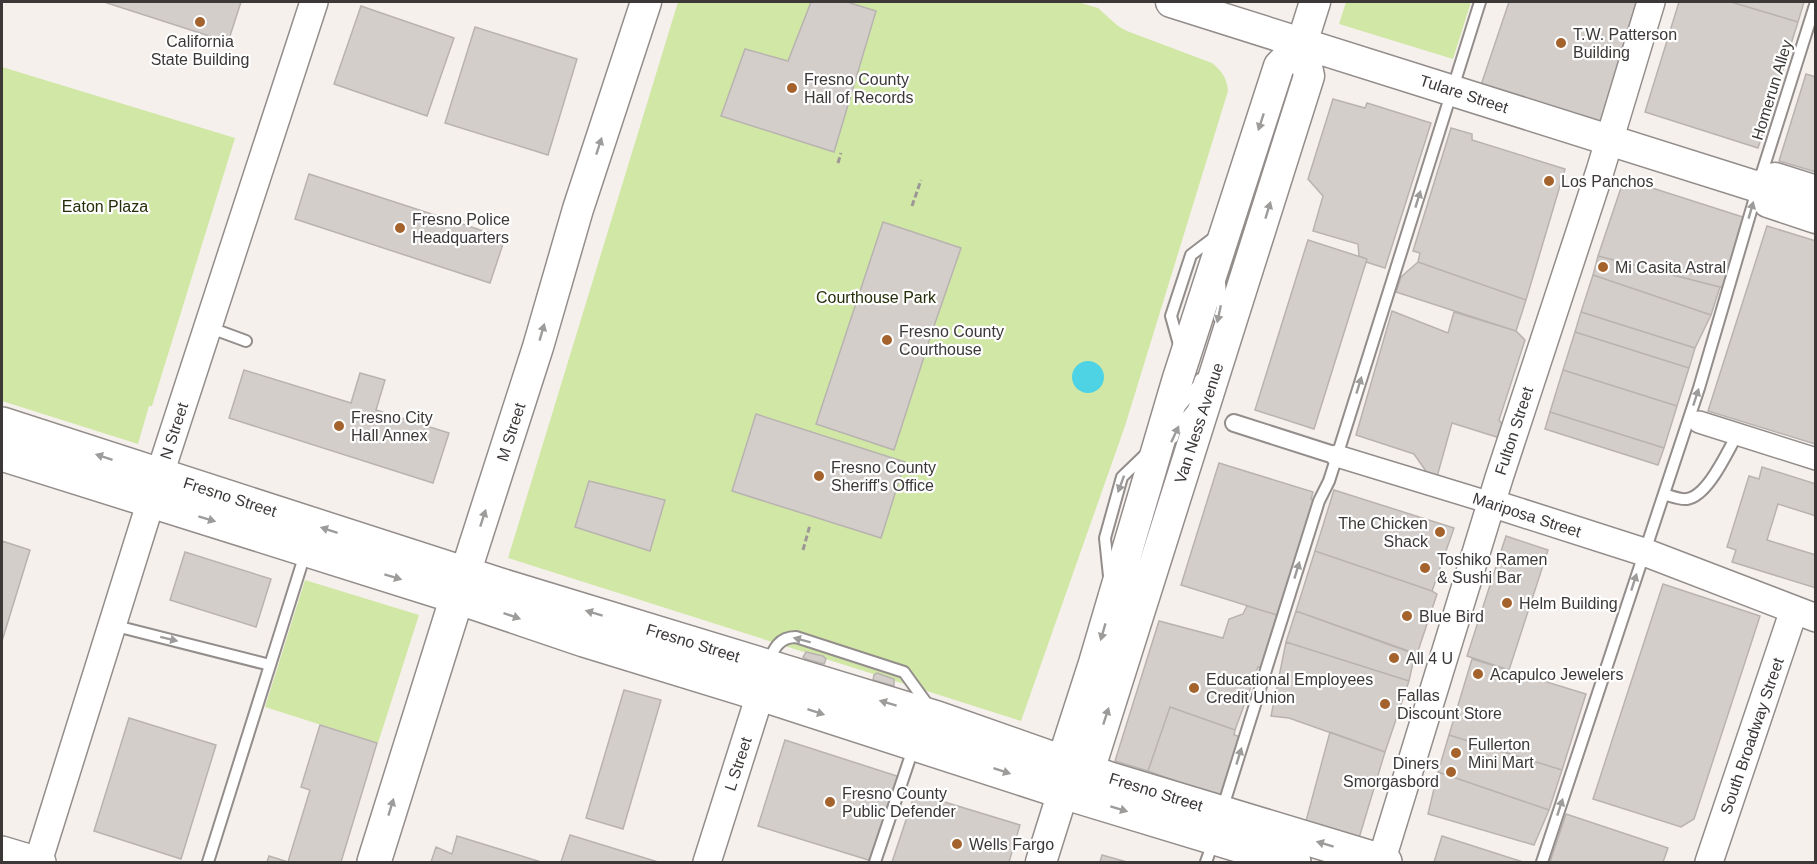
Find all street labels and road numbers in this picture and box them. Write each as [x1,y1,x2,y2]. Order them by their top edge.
street label: Homerun Alley [1749,38,1795,142]
street label: Tulare Street [1418,72,1511,116]
street label: Van Ness Avenue [1171,360,1227,485]
street label: Fulton Street [1492,384,1536,477]
street label: N Street [157,400,191,462]
street label: M Street [494,400,529,463]
street label: Fresno Street [181,474,279,520]
street label: Mariposa Street [1471,489,1584,541]
street label: Fresno Street [644,621,742,665]
street label: South Broadway Street [1717,655,1787,817]
street label: L Street [721,734,755,793]
street label: Fresno Street [1107,770,1205,814]

